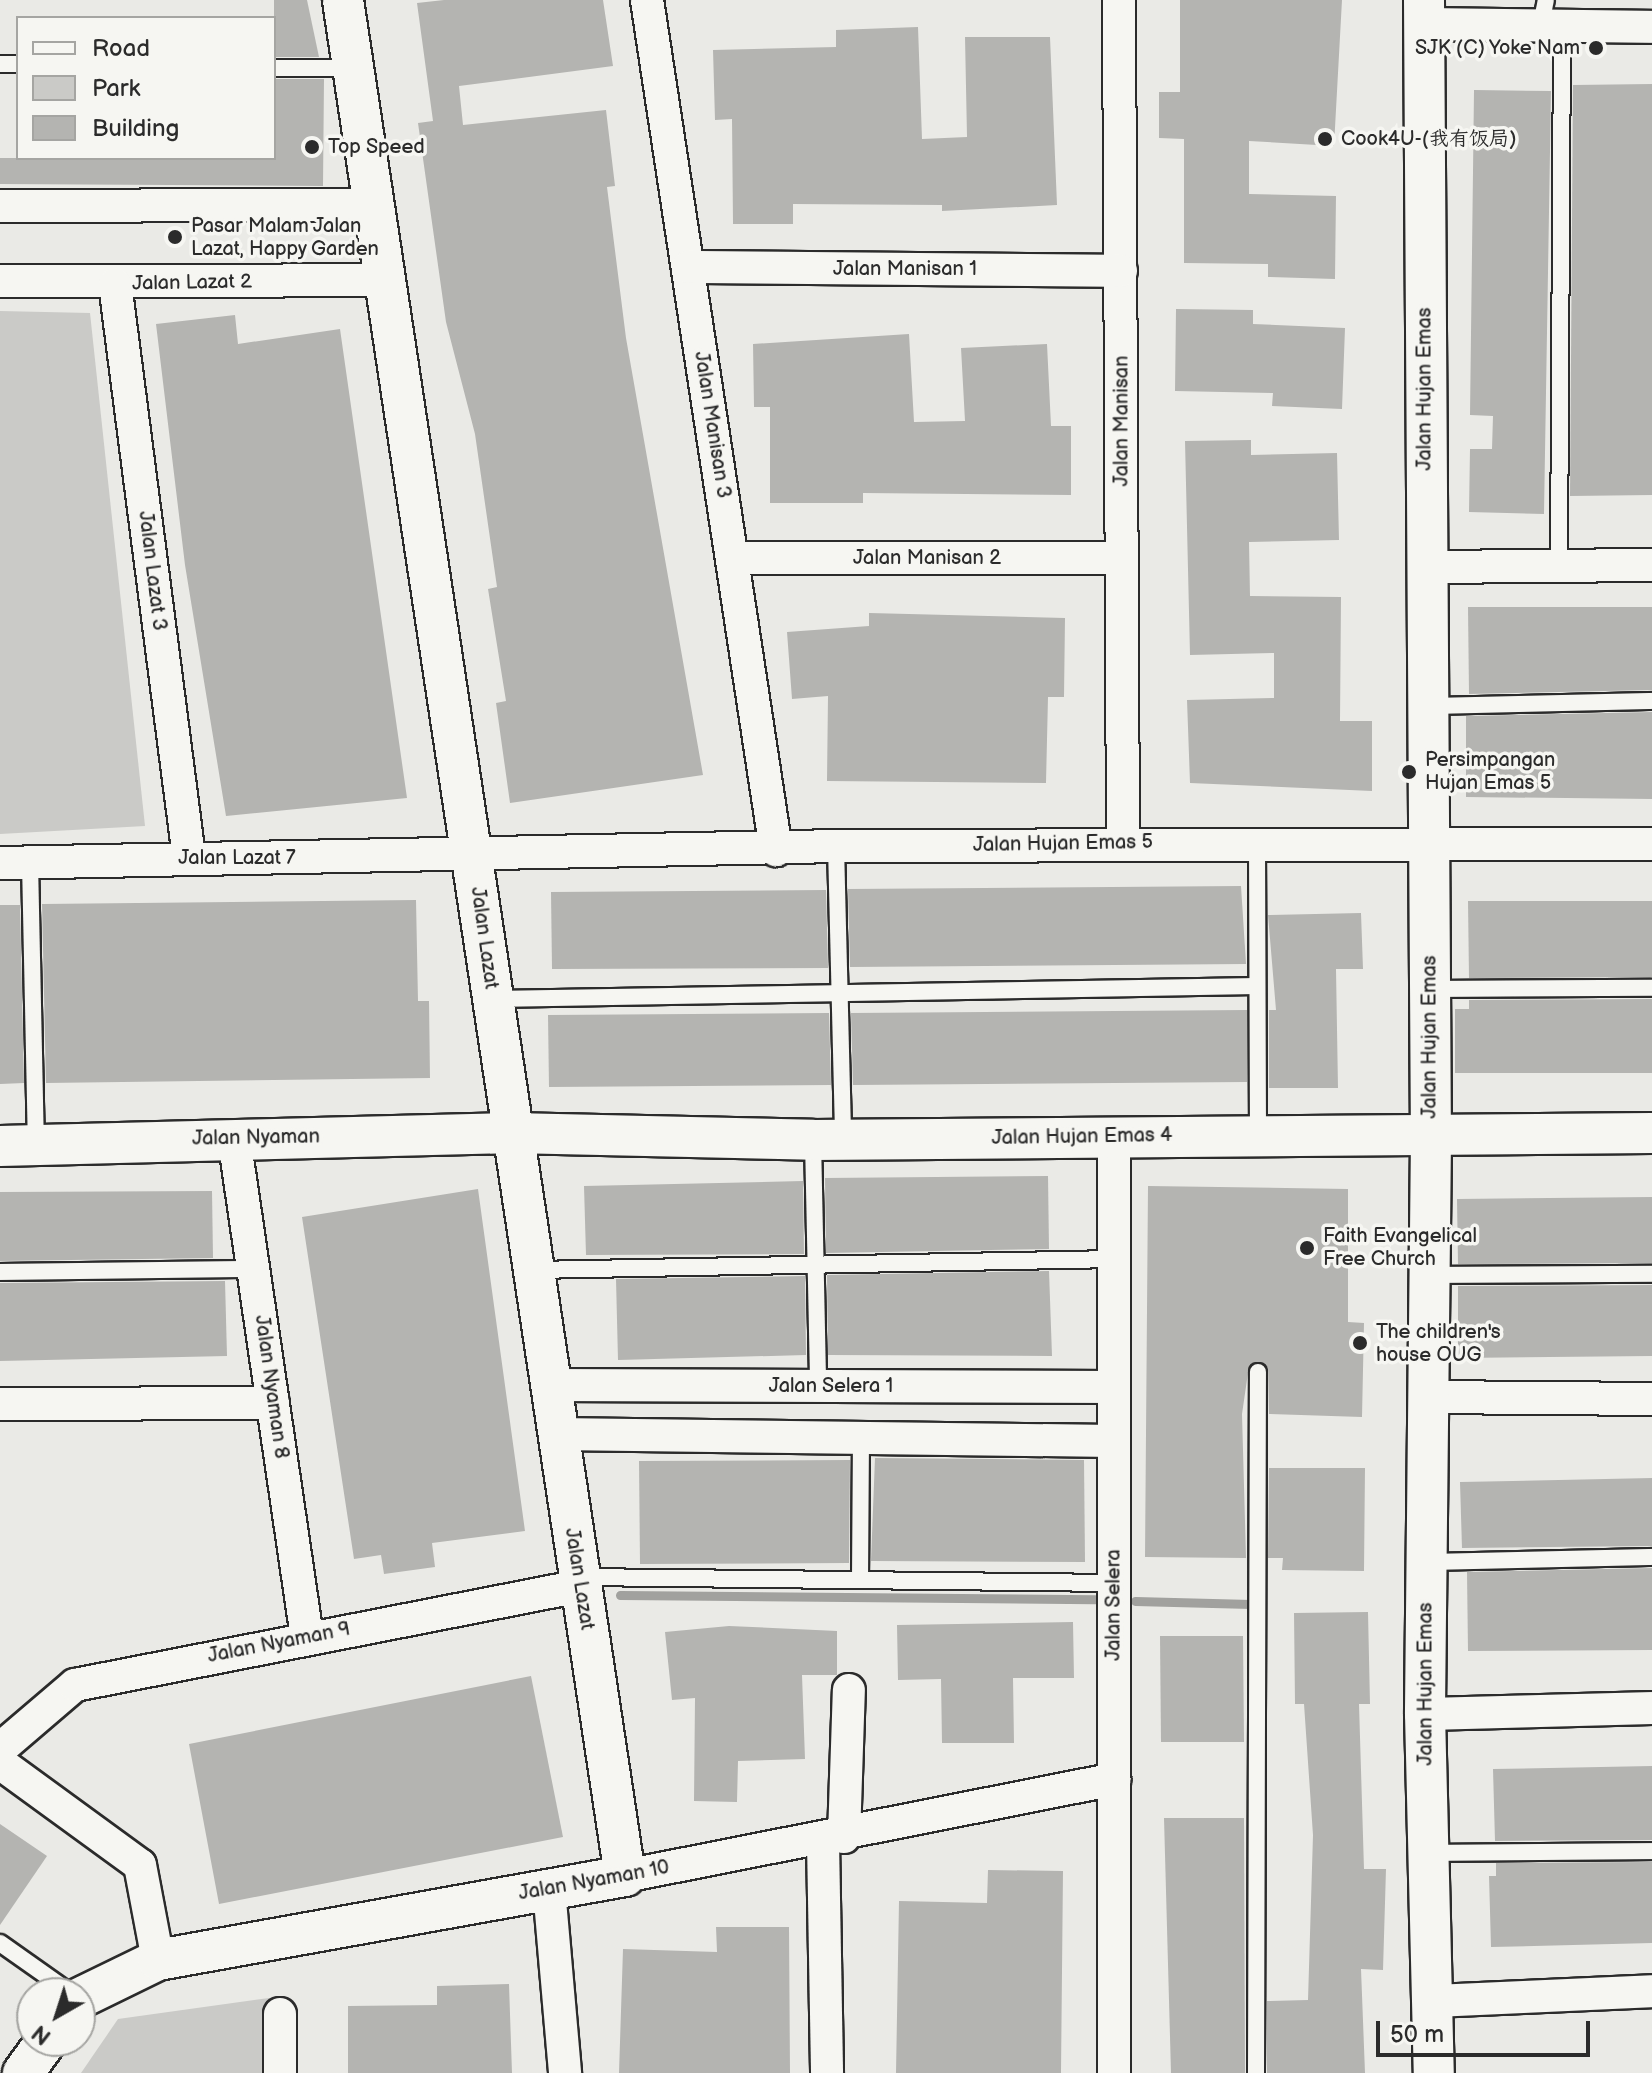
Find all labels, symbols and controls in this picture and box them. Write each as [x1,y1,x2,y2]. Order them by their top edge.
legend [16,16,276,160]
text: Road [92,34,150,63]
place label: SJK (C) Yoke Nam [1414,36,1580,60]
marker: SJK (C) Yoke Nam [1587,39,1605,57]
text: Park [92,74,140,103]
text: Building [92,114,179,143]
place label: Cook4U-(我有饭局) [1341,127,1517,151]
marker: Cook4U-(我有饭局) [1316,130,1334,148]
place label: Top Speed [328,135,425,159]
marker: Top Speed [303,138,321,156]
place label: Pasar Malam Jalan Lazat, Happy Garden [191,214,380,261]
marker: Pasar Malam Jalan Lazat, Happy Garden [166,228,184,246]
street label: Jalan Manisan 1 [833,257,977,281]
street label: Jalan Lazat 2 [132,270,252,296]
street label: Jalan Hujan Emas [1413,307,1437,471]
street label: Jalan Manisan 3 [689,350,735,500]
street label: Jalan Manisan [1110,356,1134,486]
street label: Jalan Lazat 3 [133,510,171,632]
street label: Jalan Manisan 2 [853,546,1001,570]
place label: Persimpangan Hujan Emas 5 [1425,748,1555,795]
marker: Persimpangan Hujan Emas 5 [1400,763,1418,781]
street label: Jalan Hujan Emas 5 [973,830,1153,858]
street label: Jalan Lazat 7 [178,846,296,870]
street label: Jalan Lazat [465,885,503,991]
street label: Jalan Hujan Emas [1418,955,1442,1119]
street label: Jalan Hujan Emas 4 [991,1123,1173,1151]
street label: Jalan Nyaman [192,1125,320,1151]
place label: Faith Evangelical Free Church [1323,1224,1477,1271]
marker: Faith Evangelical Free Church [1298,1239,1316,1257]
street label: Jalan Nyaman 8 [249,1314,293,1460]
place label: The children's house OUG [1376,1320,1501,1367]
marker: The children's house OUG [1351,1334,1369,1352]
street label: Jalan Selera 1 [768,1374,894,1398]
street label: Jalan Lazat [559,1526,599,1632]
street label: Jalan Selera [1102,1549,1126,1661]
street label: Jalan Hujan Emas [1414,1602,1438,1766]
street label: Jalan Nyaman 9 [206,1617,352,1669]
street label: Jalan Nyaman 10 [517,1856,671,1906]
north arrow [16,1977,96,2057]
scale bar [1380,2005,1594,2055]
text: N [27,2019,57,2050]
text: 50 m [1390,2020,1444,2049]

